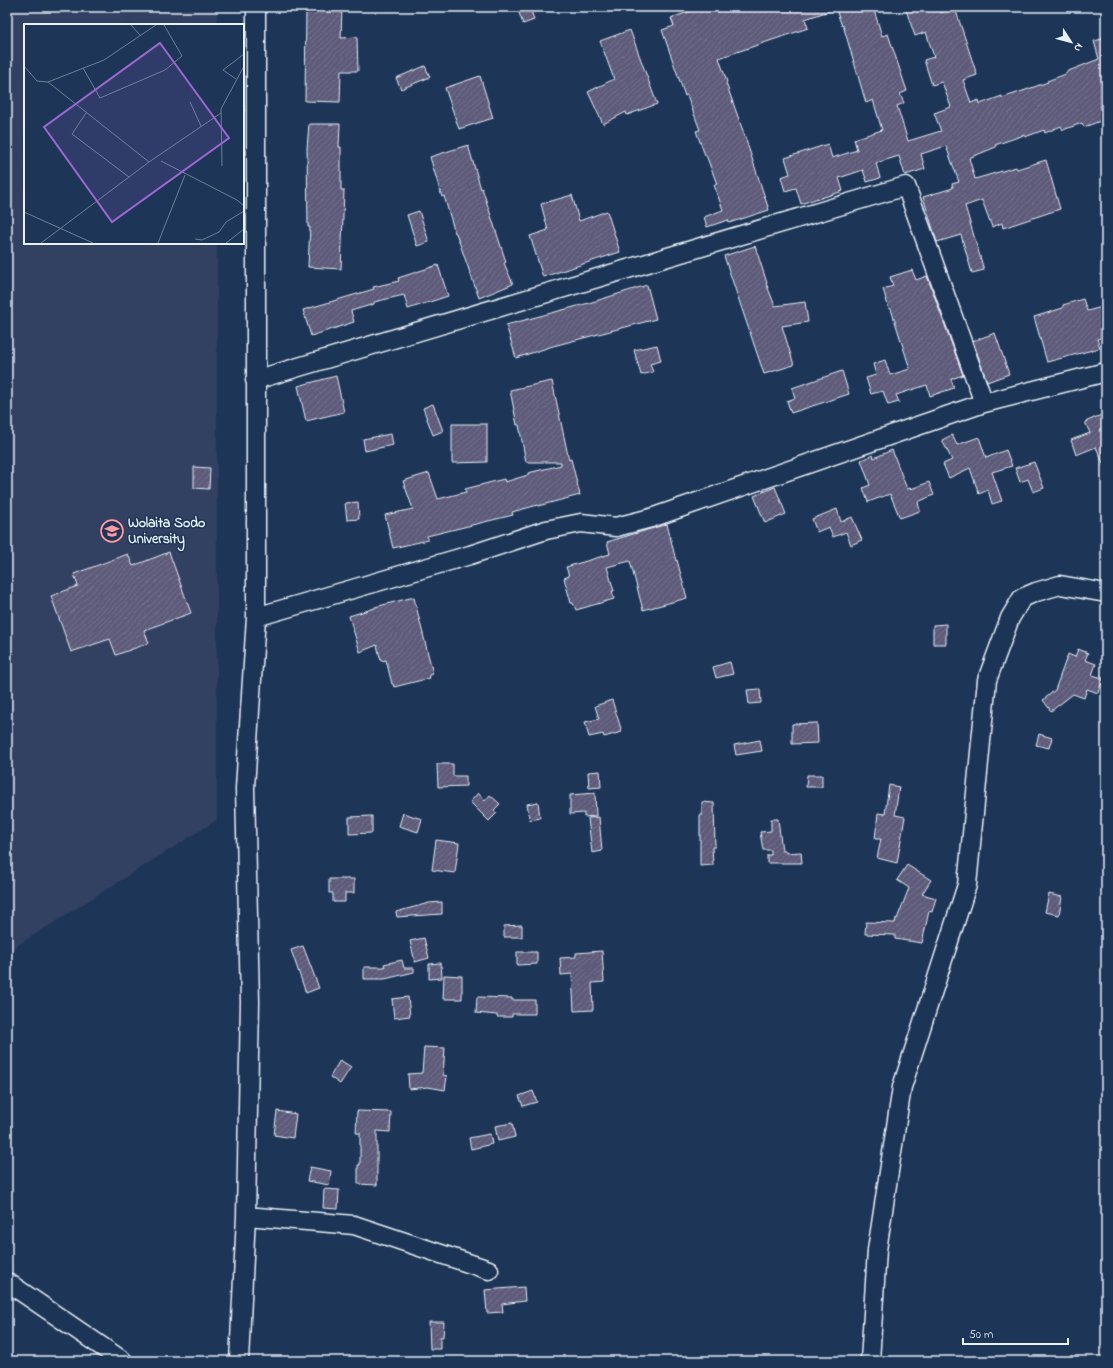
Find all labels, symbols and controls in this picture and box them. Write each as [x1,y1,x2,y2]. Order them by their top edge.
north arrow [1051,22,1091,62]
inset map [24,24,244,244]
text: N [1070,40,1087,55]
place label: Wolaita Sodo University [128,513,205,552]
school or university icon: Wolaita Sodo University [99,518,125,544]
scale bar [963,1320,1068,1346]
text: 50 m [969,1326,993,1344]

